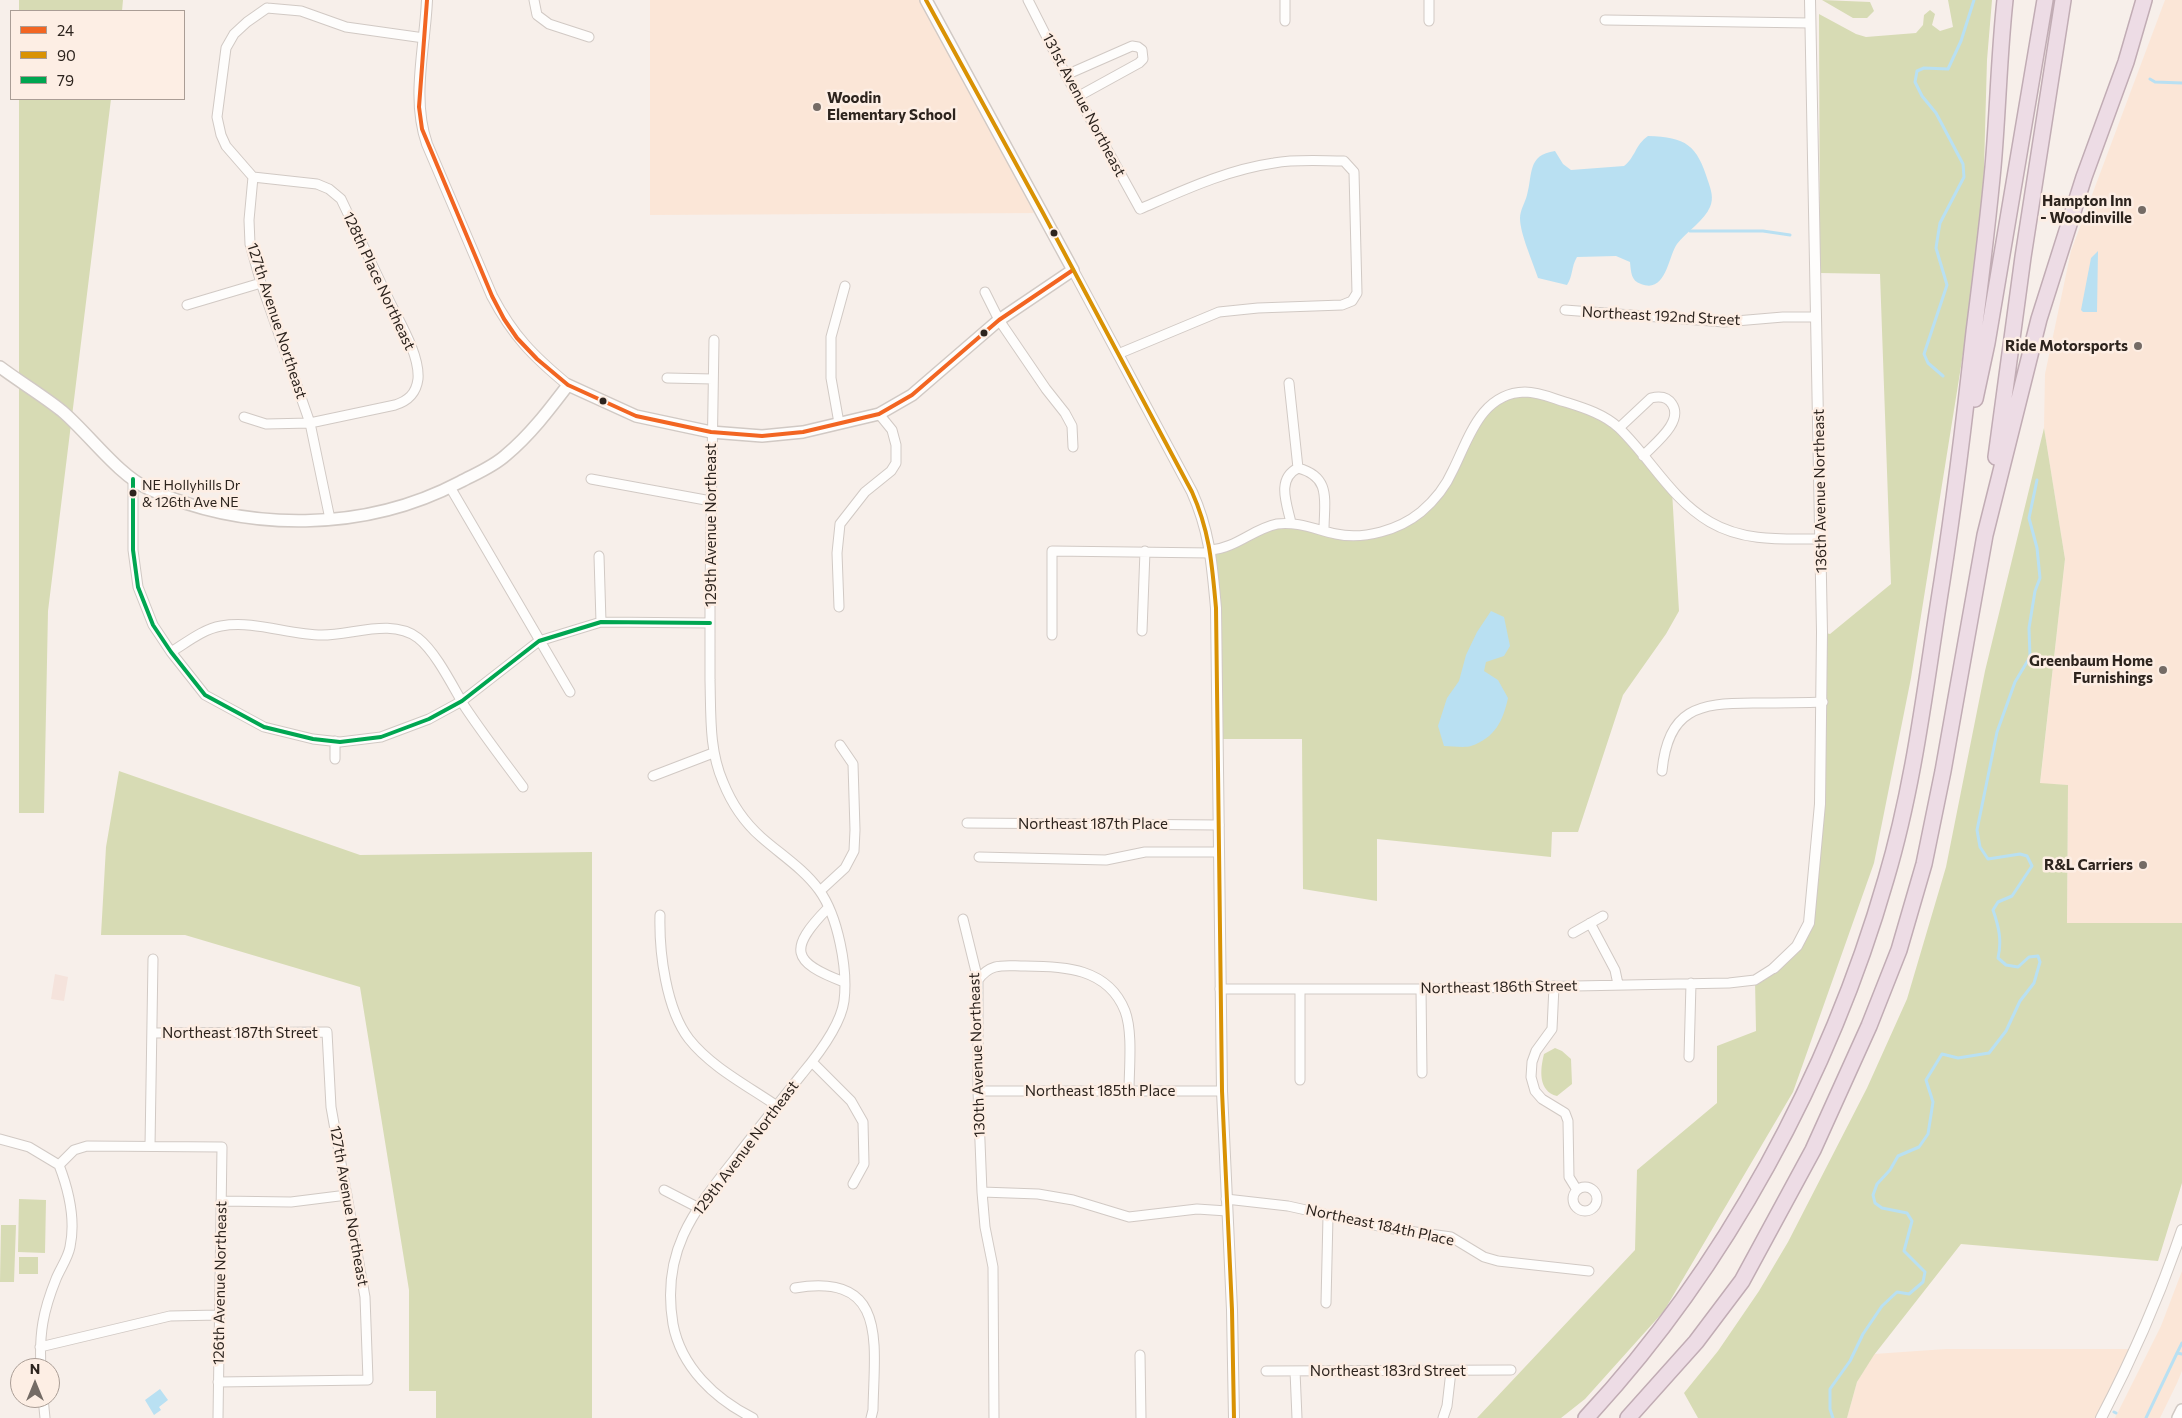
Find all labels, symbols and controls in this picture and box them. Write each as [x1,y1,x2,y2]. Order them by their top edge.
legend [10,10,185,100]
text: 24 [57,21,74,39]
street label: 131st Avenue Northeast [1039,30,1129,180]
text: 90 [57,46,76,64]
text: 79 [57,71,74,89]
place label: Woodin Elementary School [827,89,956,124]
marker: Woodin Elementary School [811,101,823,113]
place label: Hampton Inn - Woodinville [2040,192,2132,227]
marker: Hampton Inn - Woodinville [2136,204,2148,216]
street label: 128th Place Northeast [339,209,419,353]
unlabelled marker [1049,228,1059,238]
street label: 127th Avenue Northeast [243,241,311,401]
street label: Northeast 192nd Street [1581,303,1741,329]
unlabelled marker [979,328,989,338]
place label: Ride Motorsports [2005,337,2128,355]
marker: Ride Motorsports [2132,340,2144,352]
unlabelled marker [598,396,608,406]
street label: 136th Avenue Northeast [1810,409,1830,573]
street label: 129th Avenue Northeast [702,443,720,607]
place label: NE Hollyhills Dr & 126th Ave NE [142,477,240,510]
marker: NE Hollyhills Dr & 126th Ave NE [128,488,138,498]
place label: Greenbaum Home Furnishings [2029,652,2153,687]
marker: Greenbaum Home Furnishings [2157,664,2169,676]
street label: Northeast 187th Place [1018,815,1168,833]
place label: R&L Carriers [2044,856,2133,874]
marker: R&L Carriers [2137,859,2149,871]
street label: 130th Avenue Northeast [965,972,989,1138]
street label: Northeast 186th Street [1420,977,1578,997]
street label: Northeast 187th Street [162,1024,318,1042]
street label: 129th Avenue Northeast [689,1077,803,1219]
street label: Northeast 185th Place [1025,1082,1175,1100]
street label: 127th Avenue Northeast [326,1124,372,1288]
street label: Northeast 184th Place [1304,1200,1456,1250]
street label: 126th Avenue Northeast [210,1201,230,1365]
north arrow [10,1358,60,1408]
text: N [30,1360,40,1377]
street label: Northeast 183rd Street [1310,1362,1466,1380]

